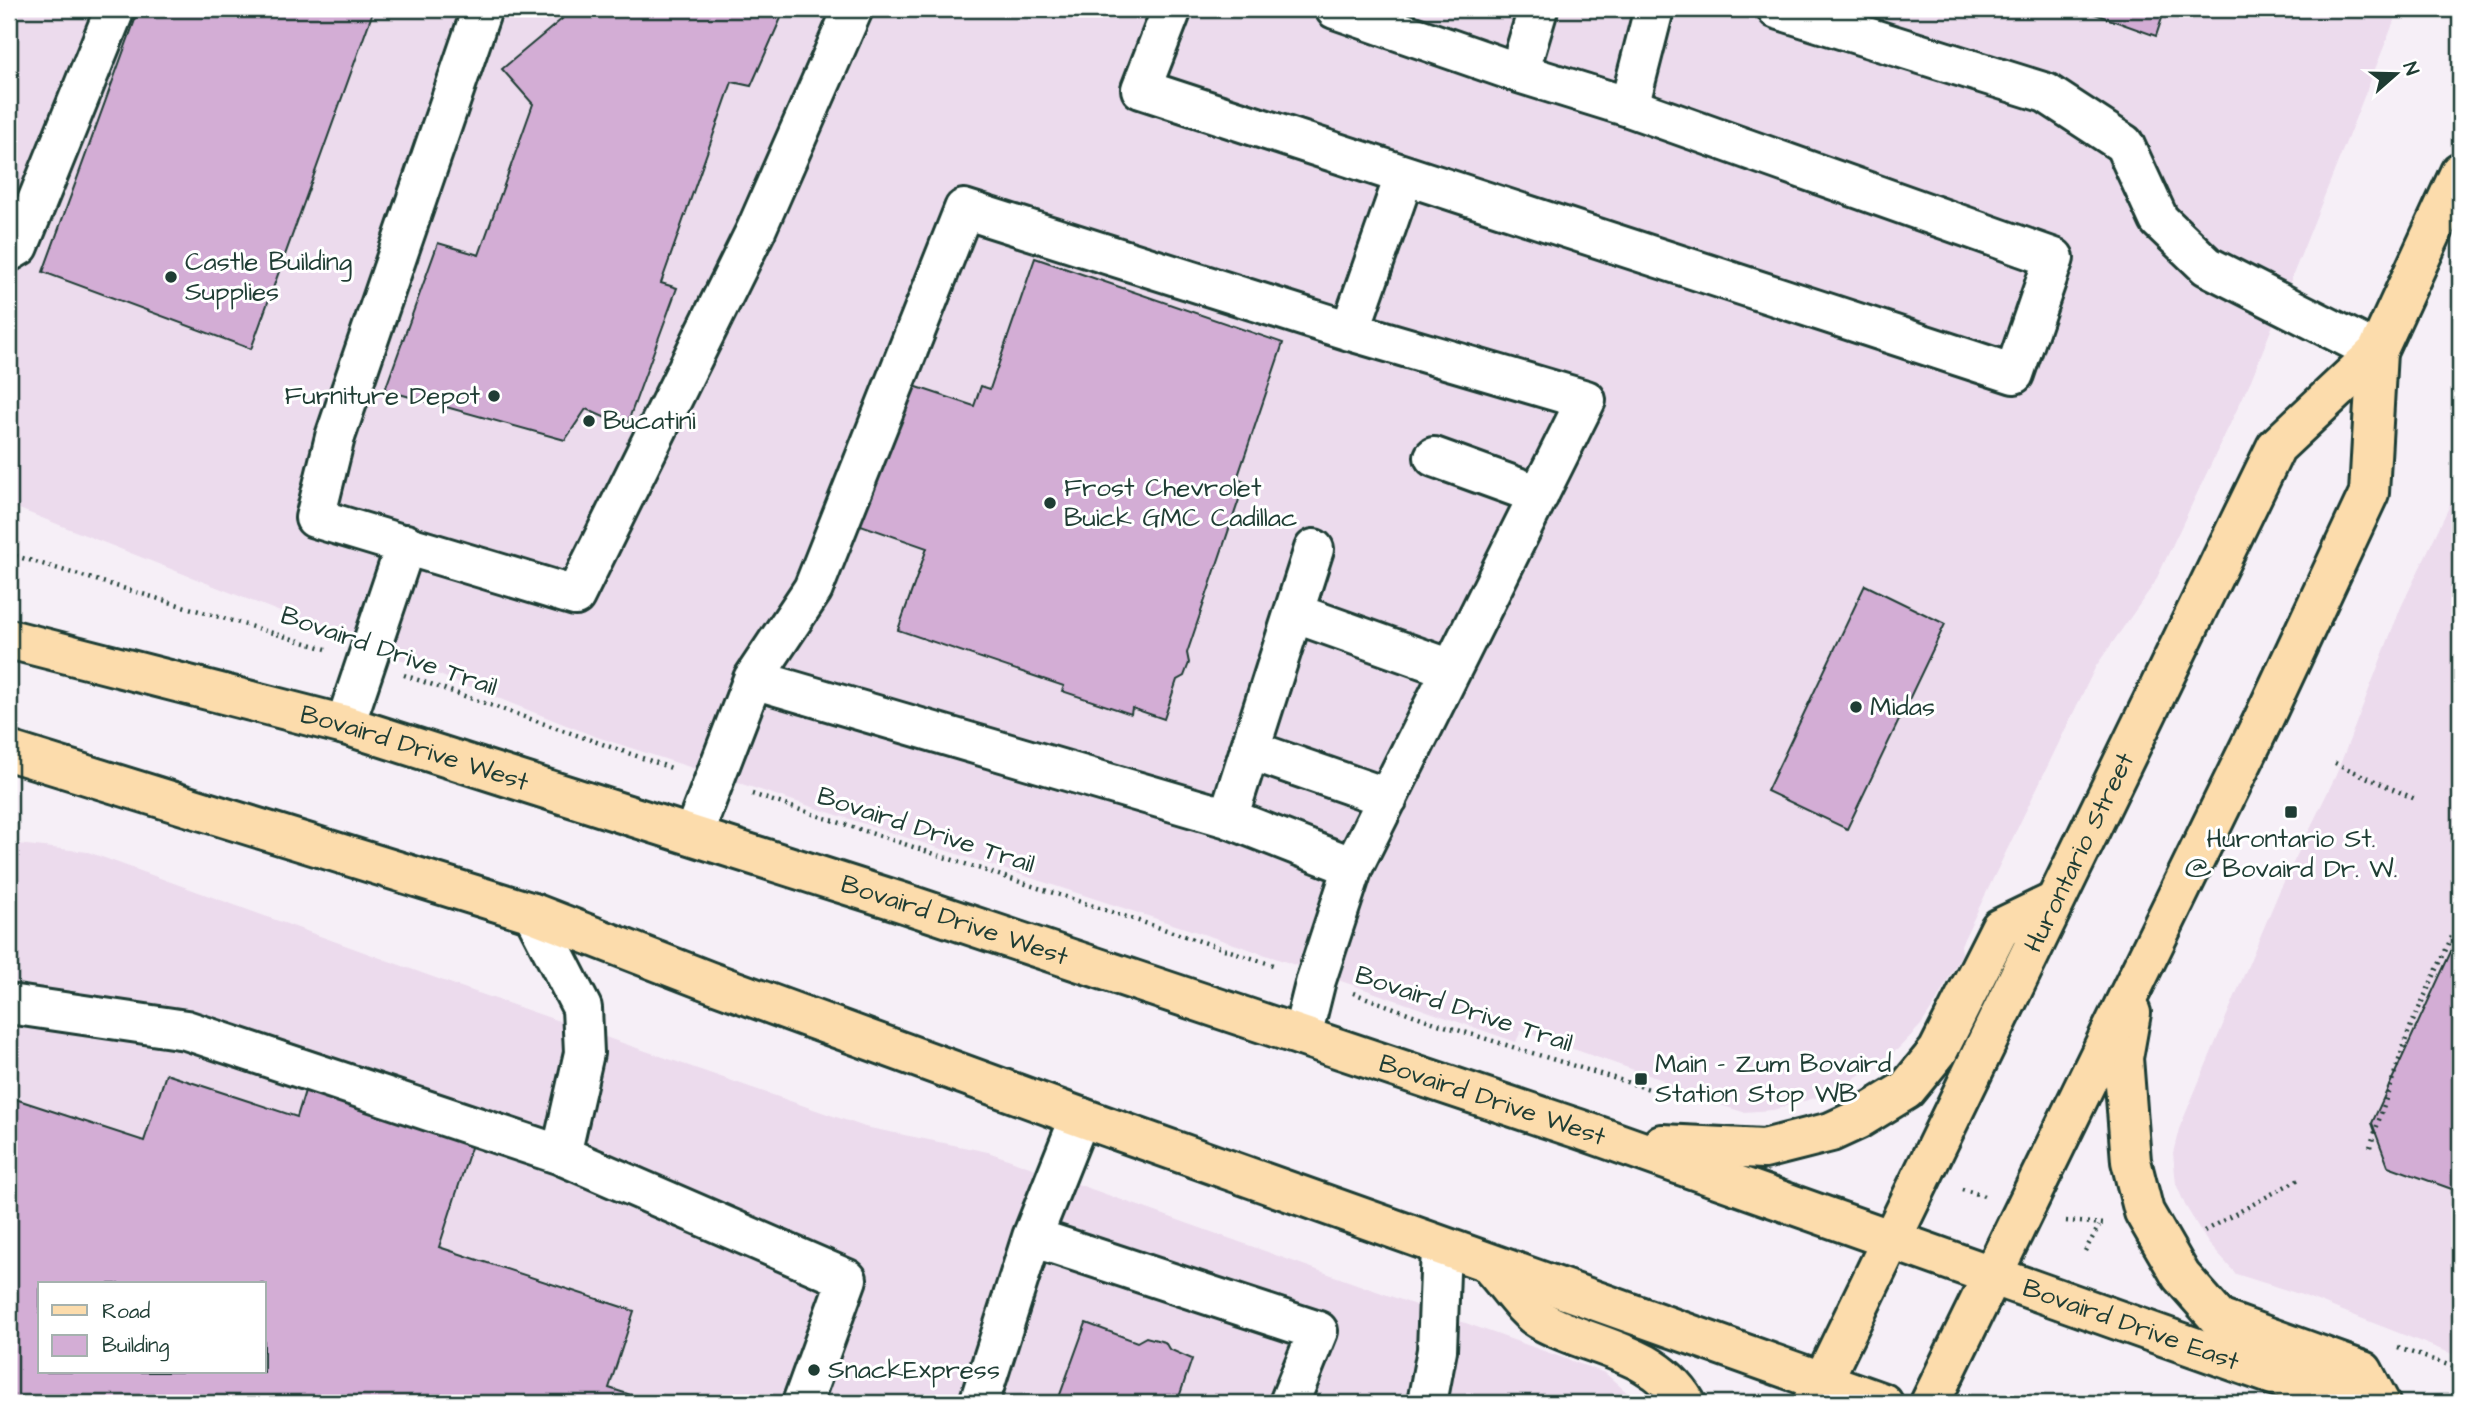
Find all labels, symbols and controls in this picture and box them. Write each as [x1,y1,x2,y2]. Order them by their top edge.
north arrow [2360,38,2430,108]
text: N [2396,58,2425,79]
place label: Castle Building Supplies [185,244,352,310]
marker: Castle Building Supplies [163,269,179,285]
place label: Furniture Depot [284,378,480,414]
marker: Furniture Depot [486,388,502,404]
place label: Bucatini [603,403,696,439]
marker: Bucatini [581,413,597,429]
place label: Frost Chevrolet Buick GMC Cadillac [1064,470,1298,536]
marker: Frost Chevrolet Buick GMC Cadillac [1042,495,1058,511]
street label: Bovaird Drive Trail [276,597,502,705]
place label: Midas [1870,689,1935,725]
street label: Bovaird Drive West [297,696,534,800]
marker: Midas [1848,699,1864,715]
street label: Hurontario Street [2015,746,2143,958]
street label: Bovaird Drive Trail [813,778,1039,882]
marker: Hurontario St. @ Bovaird Dr. W. [2283,804,2299,820]
place label: Hurontario St. @ Bovaird Dr. W. [2185,821,2397,887]
street label: Bovaird Drive West [837,866,1073,975]
street label: Bovaird Drive Trail [1351,957,1577,1061]
street label: Bovaird Drive West [1374,1045,1611,1155]
place label: Main - Zum Bovaird Station Stop WB [1655,1046,1891,1112]
marker: Main - Zum Bovaird Station Stop WB [1633,1071,1649,1087]
street label: Bovaird Drive East [2018,1270,2245,1380]
legend [38,1282,266,1374]
text: Road [102,1297,150,1326]
text: Building [102,1331,170,1362]
place label: SnackExpress [828,1352,1000,1388]
marker: SnackExpress [806,1362,822,1378]

